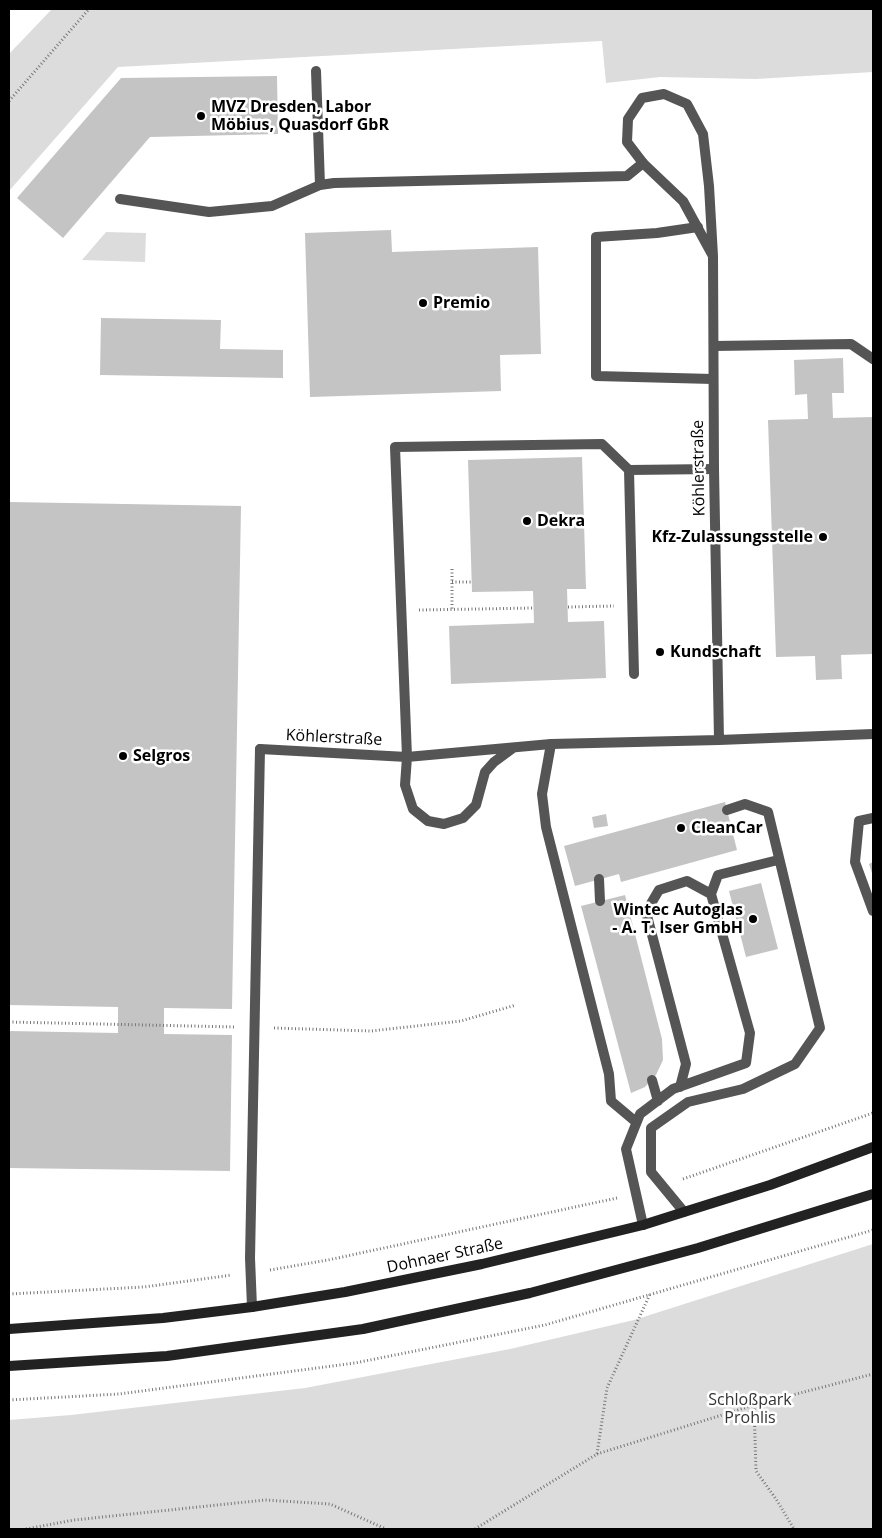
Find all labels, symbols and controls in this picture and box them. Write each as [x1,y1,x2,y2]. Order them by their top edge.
place label: MVZ Dresden, Labor Möbius, Quasdorf GbR [211,97,389,135]
marker: MVZ Dresden, Labor Möbius, Quasdorf GbR [195,110,207,122]
place label: Premio [433,293,490,313]
marker: Premio [417,297,429,309]
street label: Köhlerstraße [689,420,709,516]
place label: Dekra [537,511,585,531]
marker: Dekra [521,515,533,527]
place label: Kfz-Zulassungsstelle [651,527,813,547]
marker: Kfz-Zulassungsstelle [817,531,829,543]
place label: Kundschaft [670,642,761,662]
marker: Kundschaft [654,646,666,658]
street label: Köhlerstraße [285,726,383,750]
place label: Selgros [133,746,190,766]
marker: Selgros [117,750,129,762]
place label: CleanCar [691,818,763,838]
marker: CleanCar [675,822,687,834]
place label: Wintec Autoglas - A. T. Iser GmbH [612,900,743,938]
marker: Wintec Autoglas - A. T. Iser GmbH [747,913,759,925]
street label: Dohnaer Straße [385,1234,505,1278]
park label: Schloßpark Prohlis [708,1390,792,1428]

